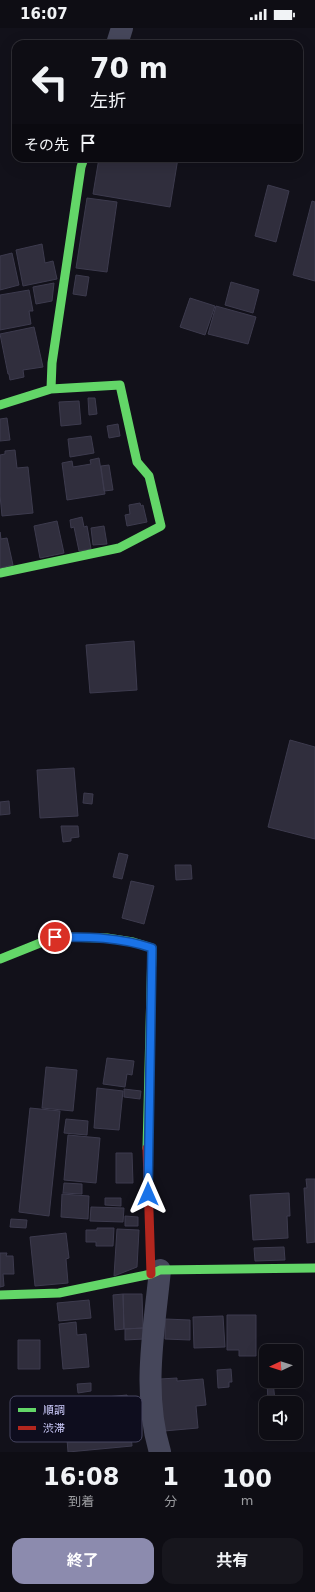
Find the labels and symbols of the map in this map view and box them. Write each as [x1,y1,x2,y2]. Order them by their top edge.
pin [38,920,72,954]
position arrow [127,1173,169,1215]
north arrow [259,1344,303,1388]
legend [10,1396,142,1442]
text: 順調 [43,1404,65,1417]
text: 渋滞 [43,1422,65,1435]

